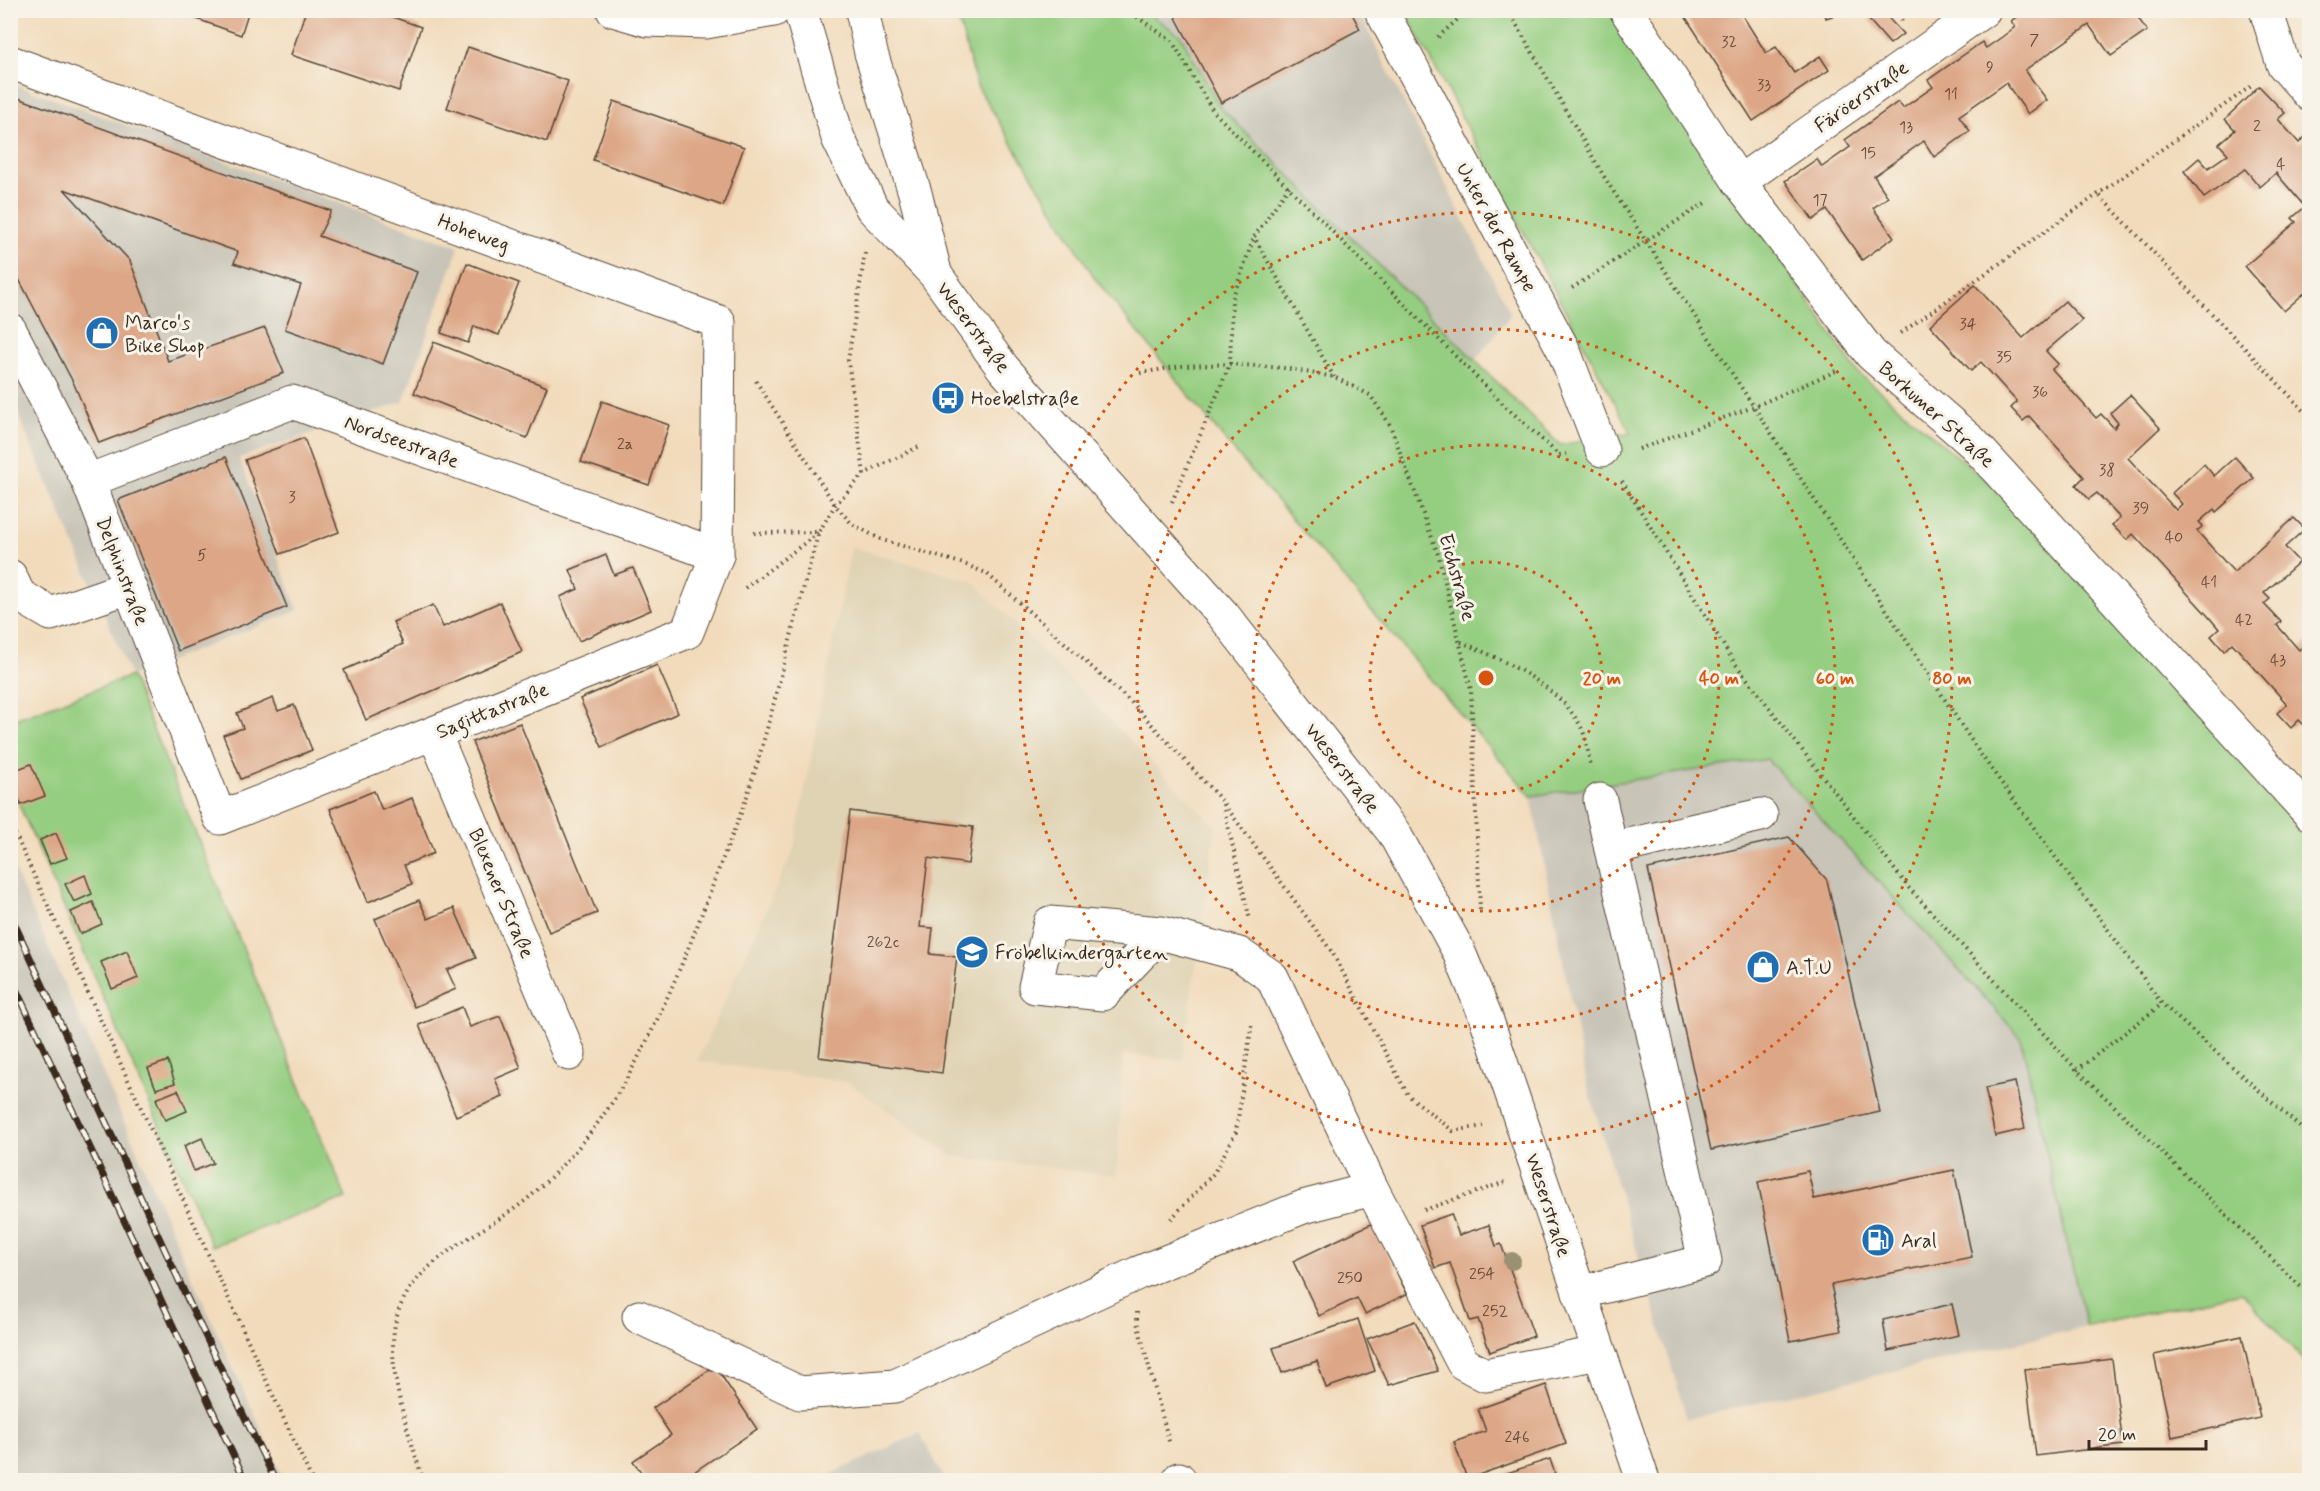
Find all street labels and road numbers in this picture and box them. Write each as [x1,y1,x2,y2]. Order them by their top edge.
street label: Färöerstraße [1809,55,1915,140]
street label: Unter der Rampe [1449,158,1542,297]
street label: Hoheweg [434,208,513,259]
street label: Weserstraße [930,277,1016,379]
street label: Borkumer Straße [1872,356,2000,475]
street label: Nordseestraße [340,409,463,476]
street label: Delphinstraße [88,513,155,630]
street label: Eichstraße [1431,531,1482,624]
street label: Sagittastraße [432,676,554,748]
street label: Weserstraße [1298,718,1386,820]
street label: Blexener Straße [461,824,540,963]
street label: Weserstraße [1518,1150,1577,1261]

